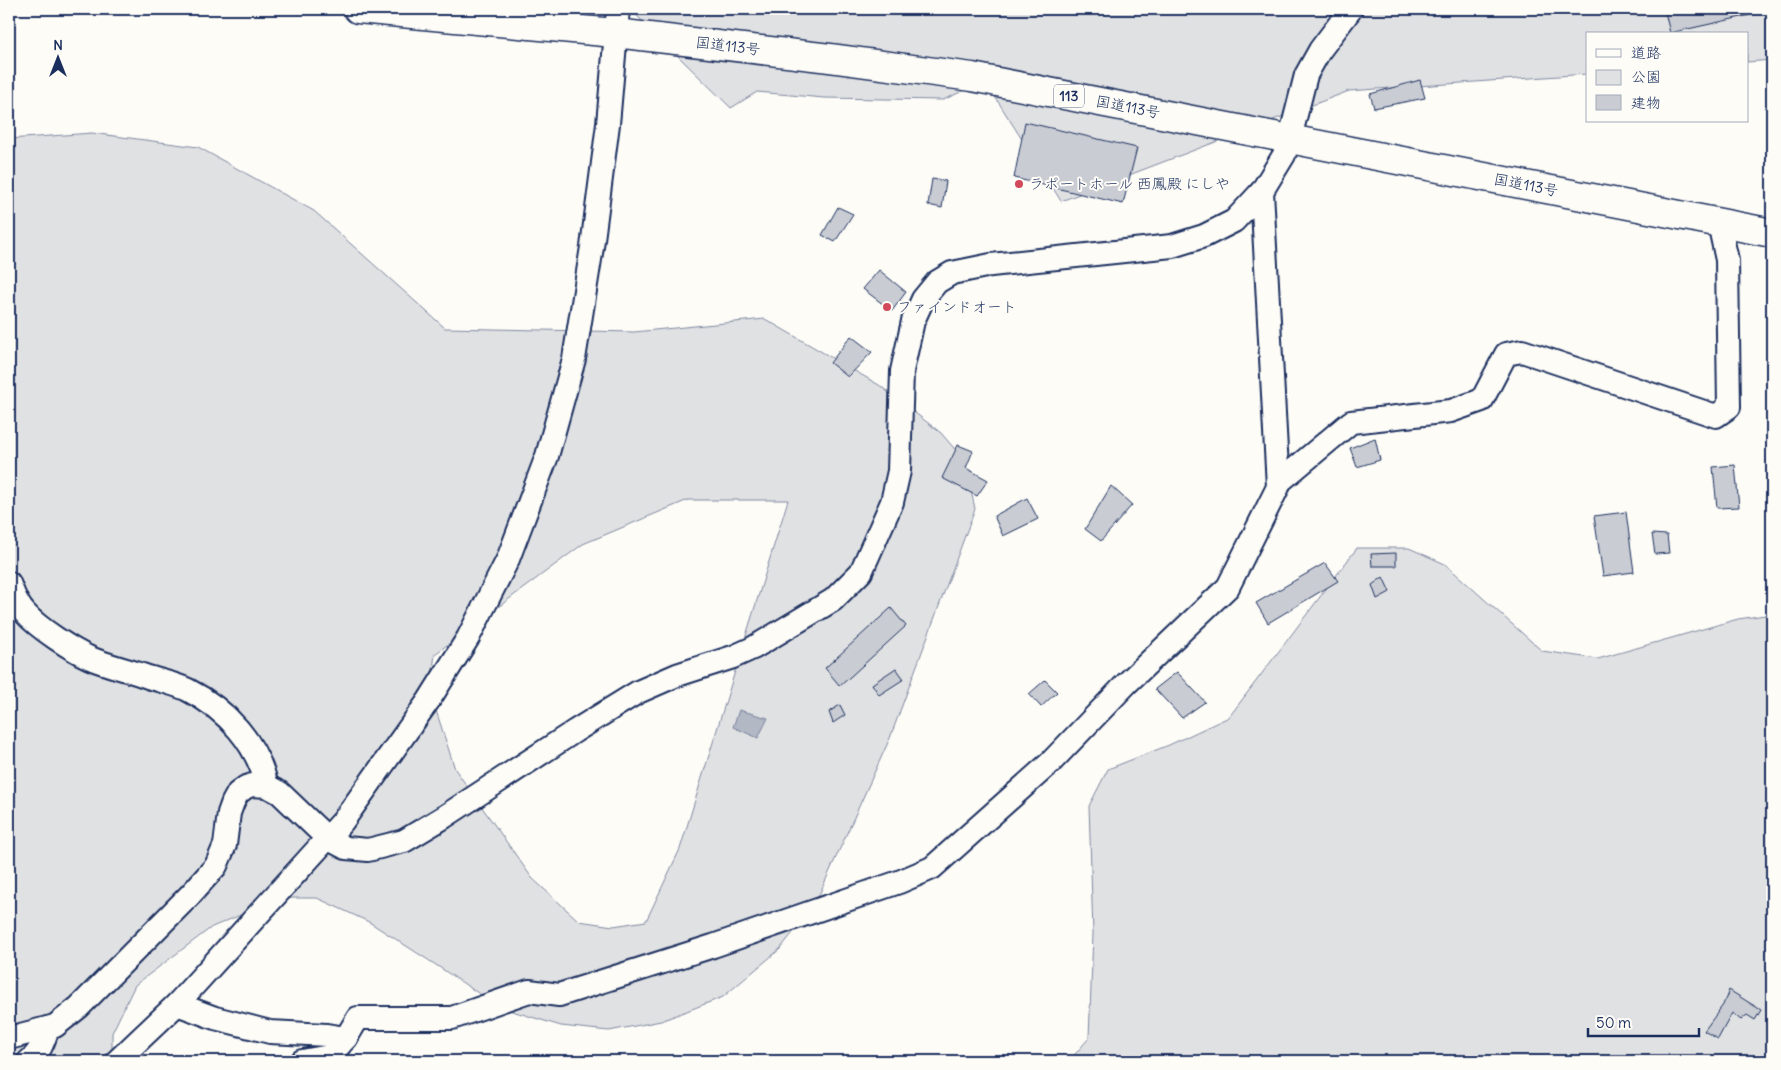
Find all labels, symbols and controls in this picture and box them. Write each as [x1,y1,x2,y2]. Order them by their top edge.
north arrow [32,32,82,82]
street label: 国道113号 [694,32,762,59]
legend [1586,32,1748,122]
text: N [53,36,63,54]
text: 道路 [1631,43,1661,62]
text: 公園 [1631,67,1661,86]
road number: 113 [1054,84,1084,108]
street label: 国道113号 [1094,91,1162,122]
text: 建物 [1631,93,1661,112]
street label: 国道113号 [1492,169,1560,200]
place label: ラポートホール 西鳳殿 にしや [1029,174,1230,193]
marker: ラポートホール 西鳳殿 にしや [1013,178,1025,190]
place label: ファインドオート [897,297,1017,316]
marker: ファインドオート [881,301,893,313]
scale bar [1588,1005,1700,1037]
text: 50 m [1596,1013,1631,1032]

